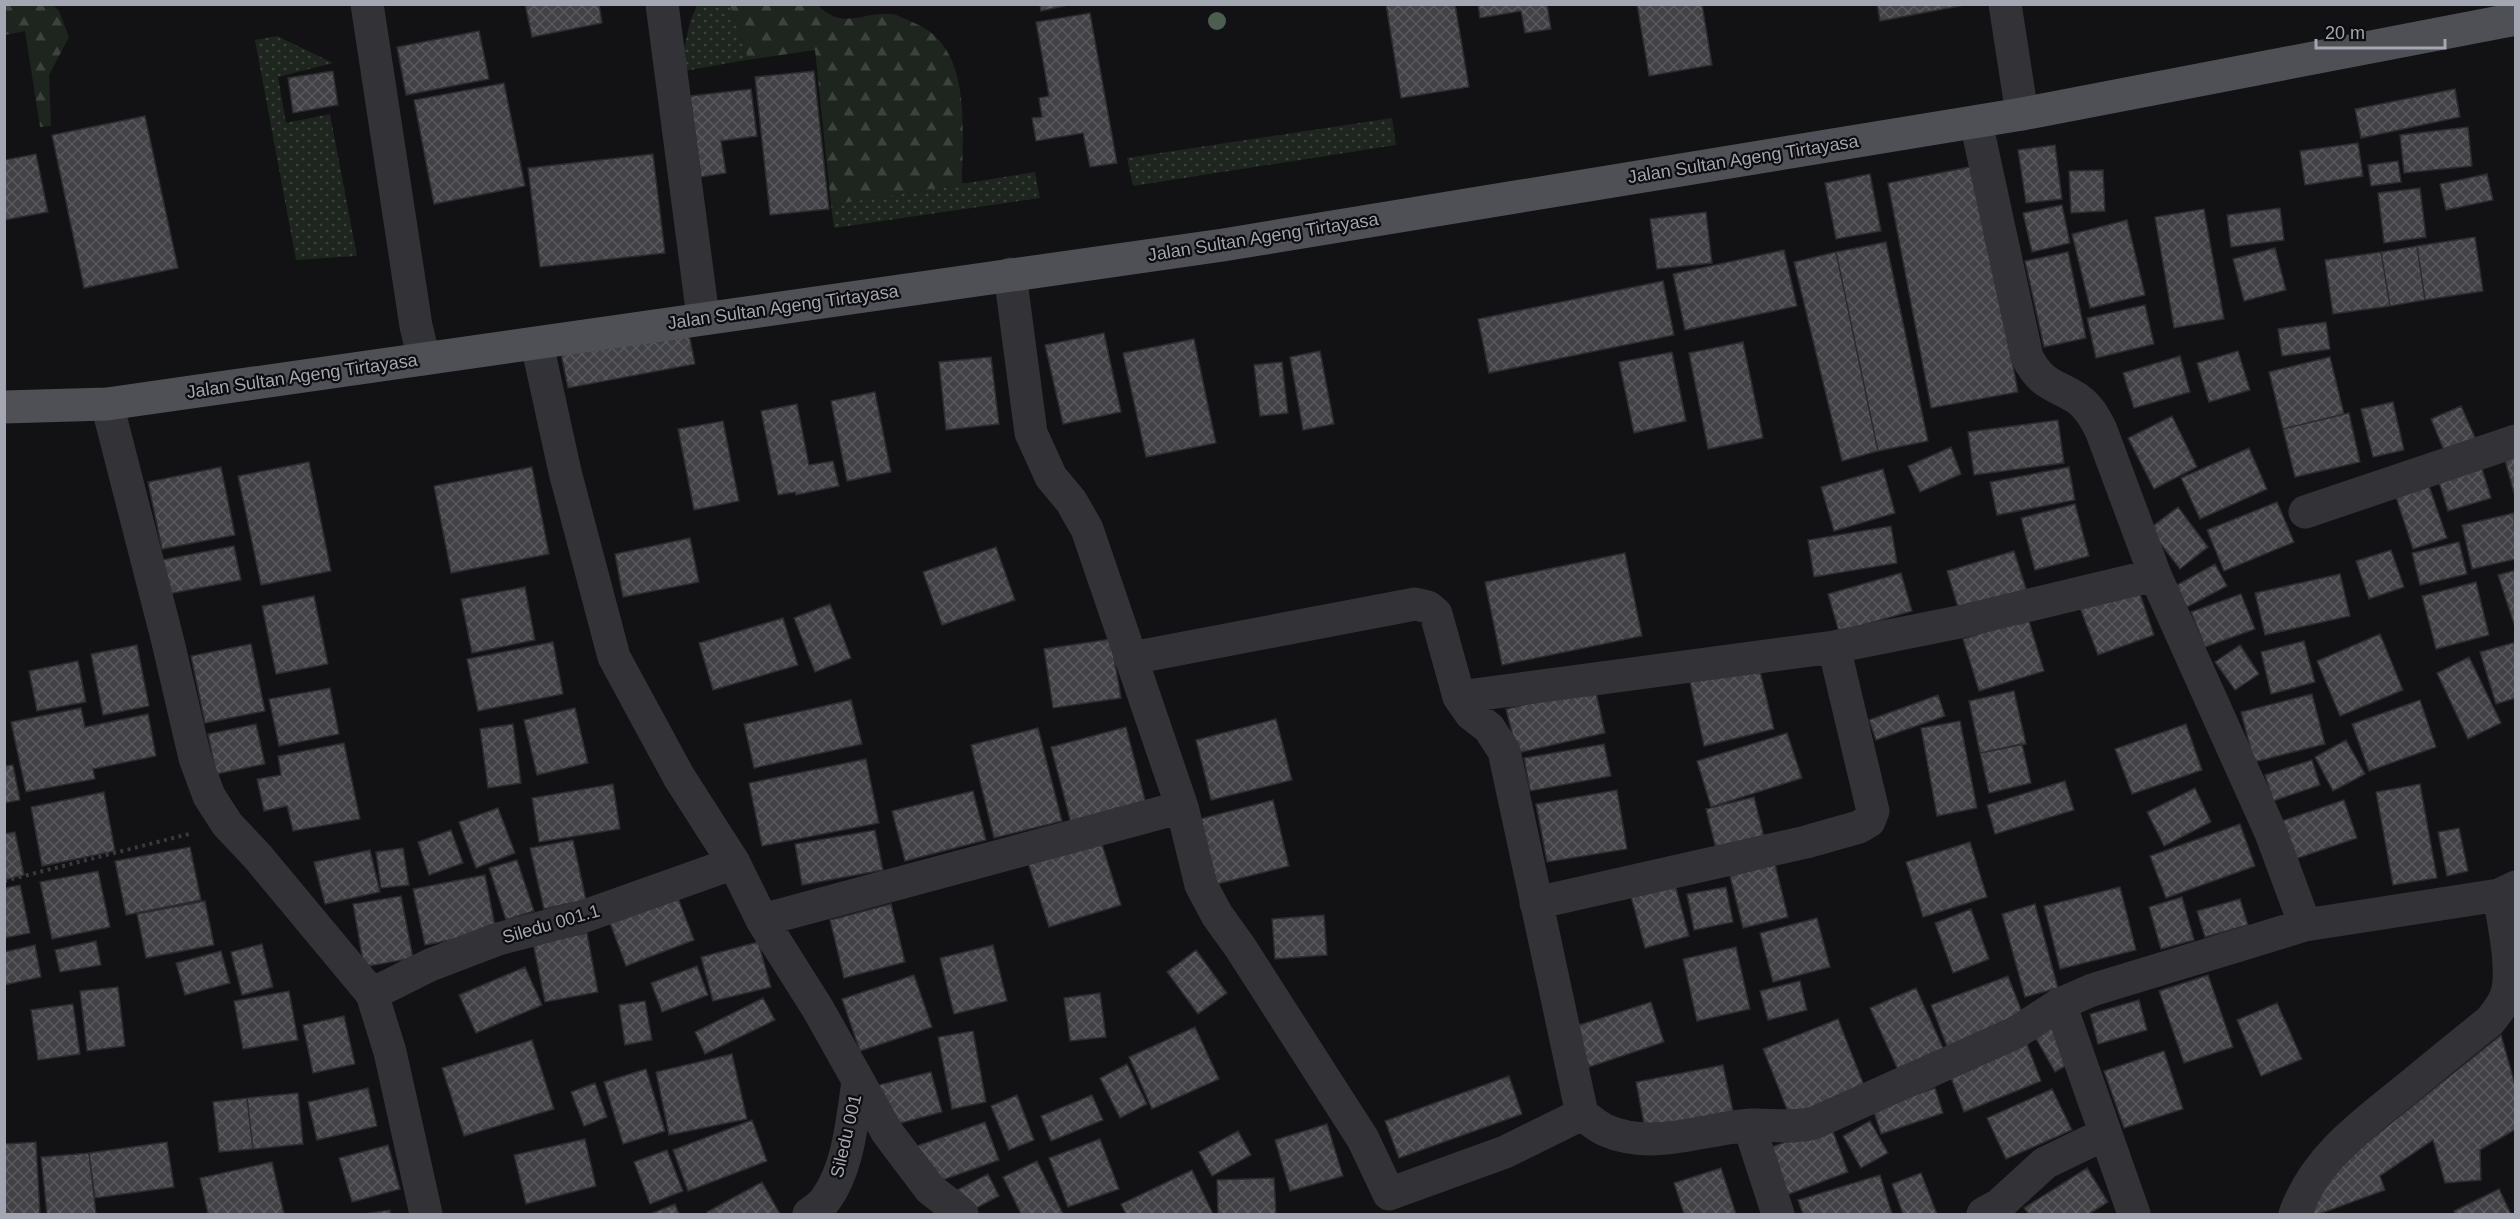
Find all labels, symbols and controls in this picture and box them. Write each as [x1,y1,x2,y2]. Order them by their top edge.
scale bar [2316,12,2445,50]
text: 20 m [2325,23,2365,43]
street label: Jalan Sultan Ageng Tirtayasa [1626,131,1861,187]
street label: Jalan Sultan Ageng Tirtayasa [1146,209,1381,265]
street label: Jalan Sultan Ageng Tirtayasa [666,281,901,333]
street label: Jalan Sultan Ageng Tirtayasa [185,350,420,402]
street label: Siledu 001.1 [500,901,602,947]
street label: Siledu 001 [827,1092,865,1180]

